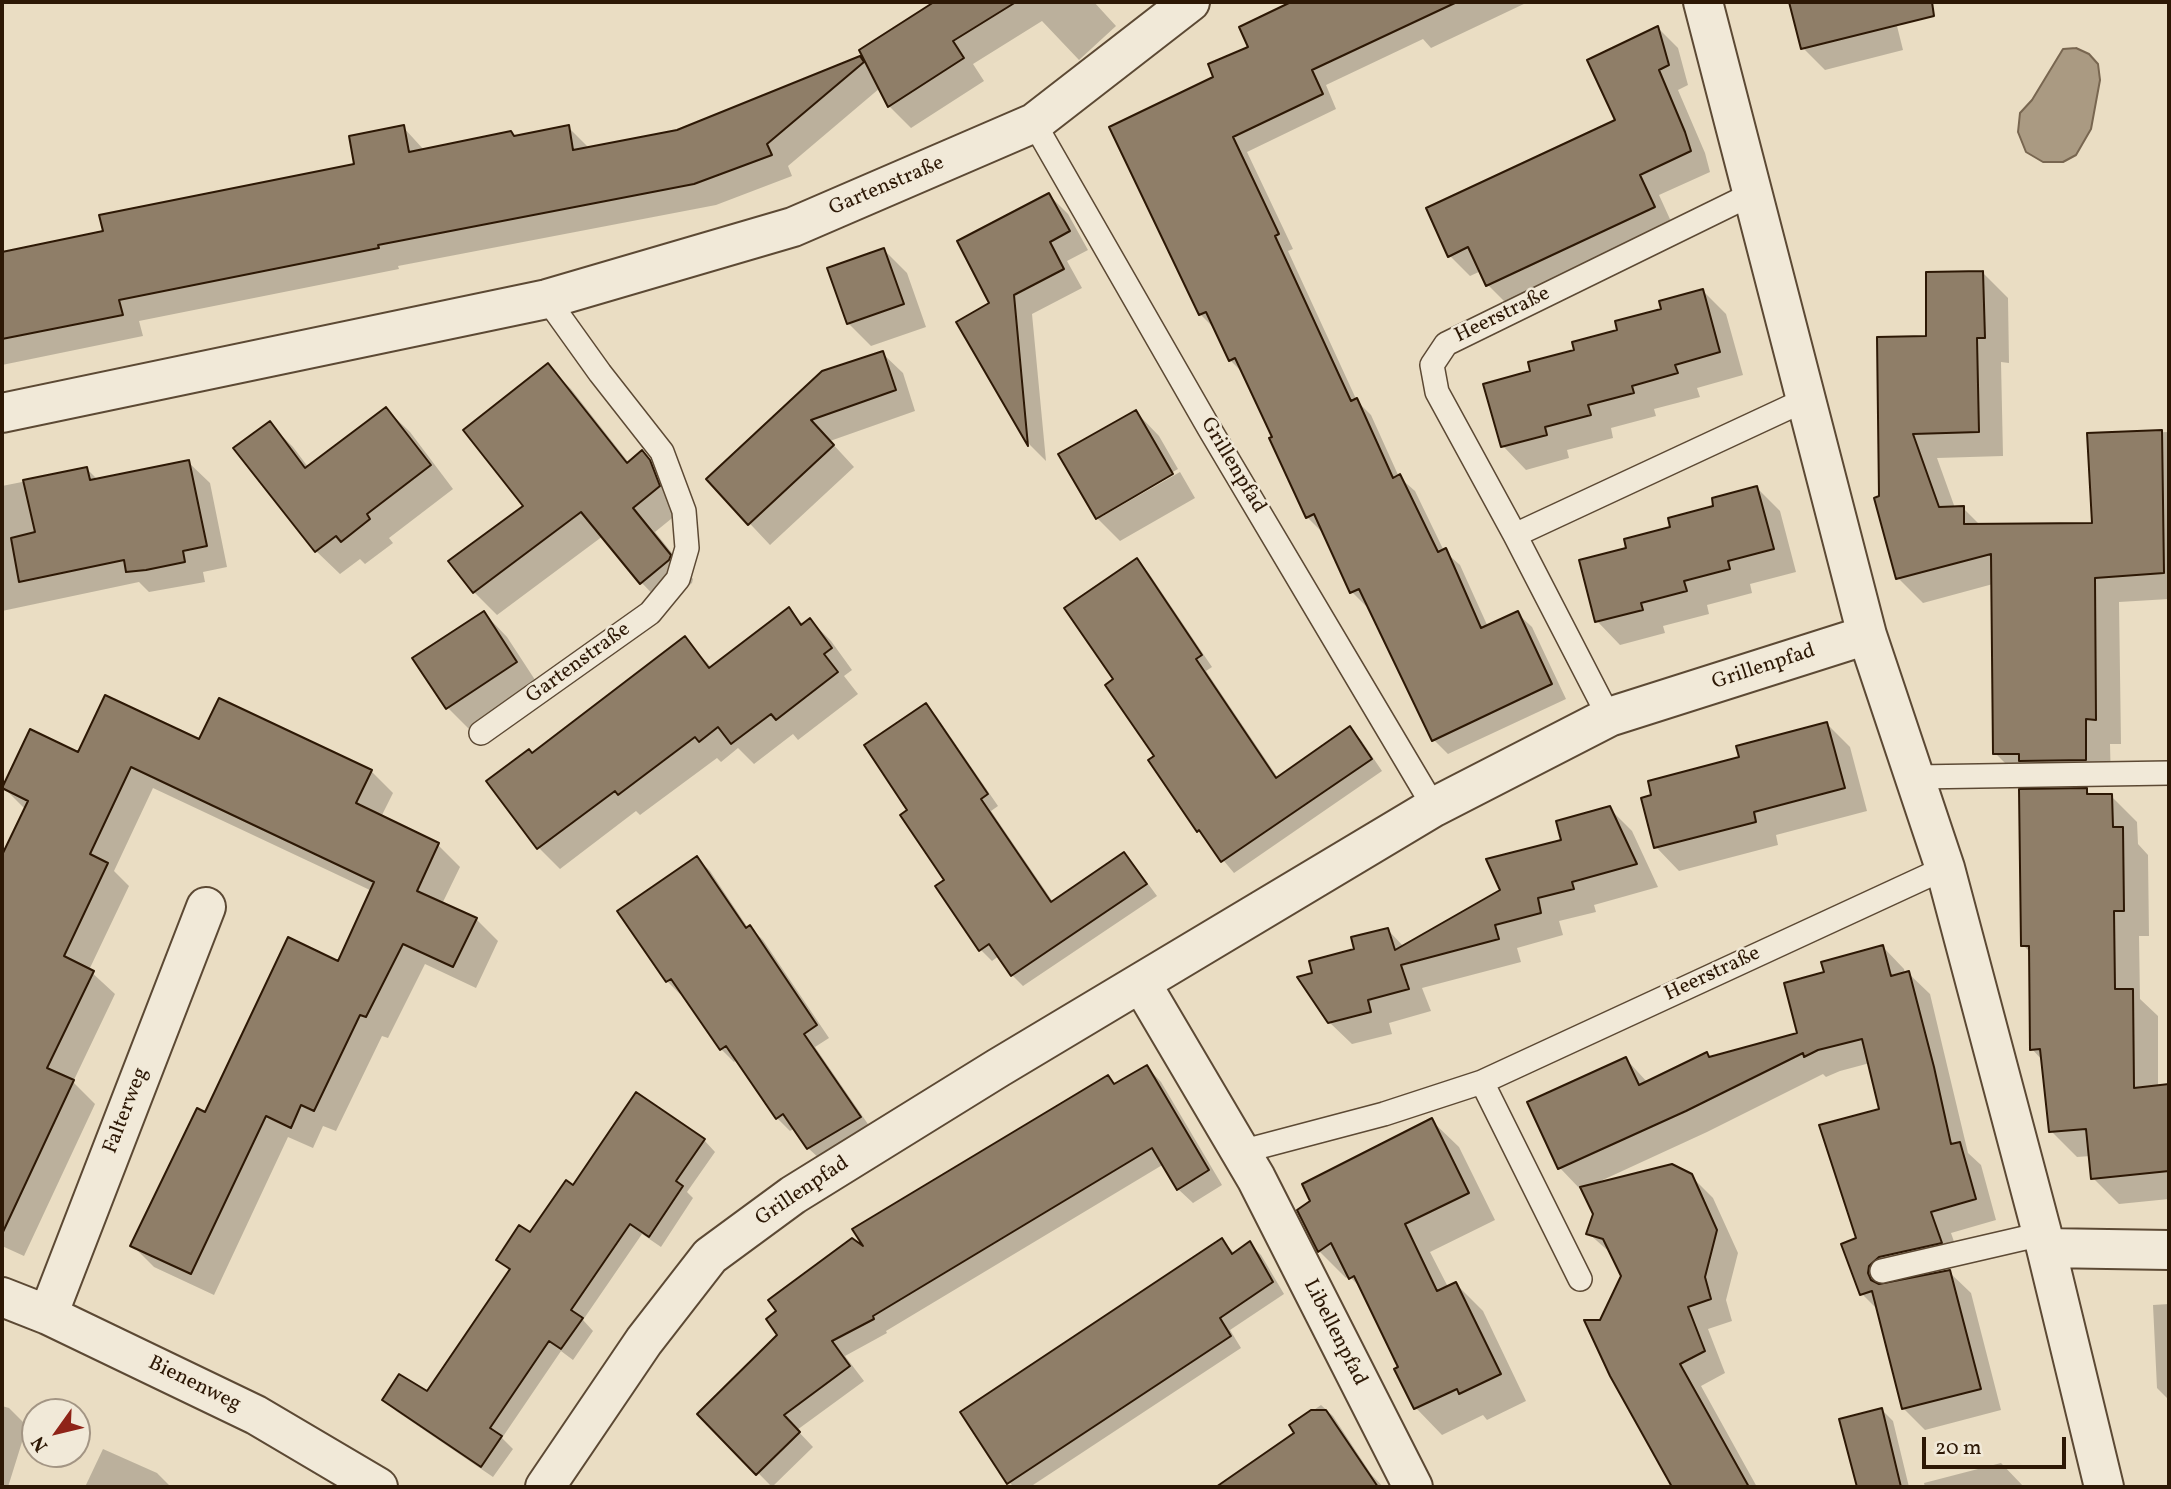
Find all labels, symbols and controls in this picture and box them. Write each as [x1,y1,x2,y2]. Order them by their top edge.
street label: Gartenstraße [826,151,948,223]
street label: Heerstraße [1451,282,1555,350]
street label: Grillenpfad [1194,414,1270,518]
street label: Gartenstraße [522,618,636,710]
street label: Grillenpfad [1709,639,1819,697]
street label: Heerstraße [1661,942,1765,1008]
street label: Falterweg [99,1064,155,1158]
street label: Grillenpfad [752,1152,854,1232]
street label: Libellenpfad [1296,1276,1372,1390]
street label: Bienenweg [143,1352,245,1418]
north arrow [21,1398,91,1468]
scale bar [1926,1422,2070,1466]
text: N [26,1431,55,1457]
text: 20 m [1935,1434,1981,1463]

